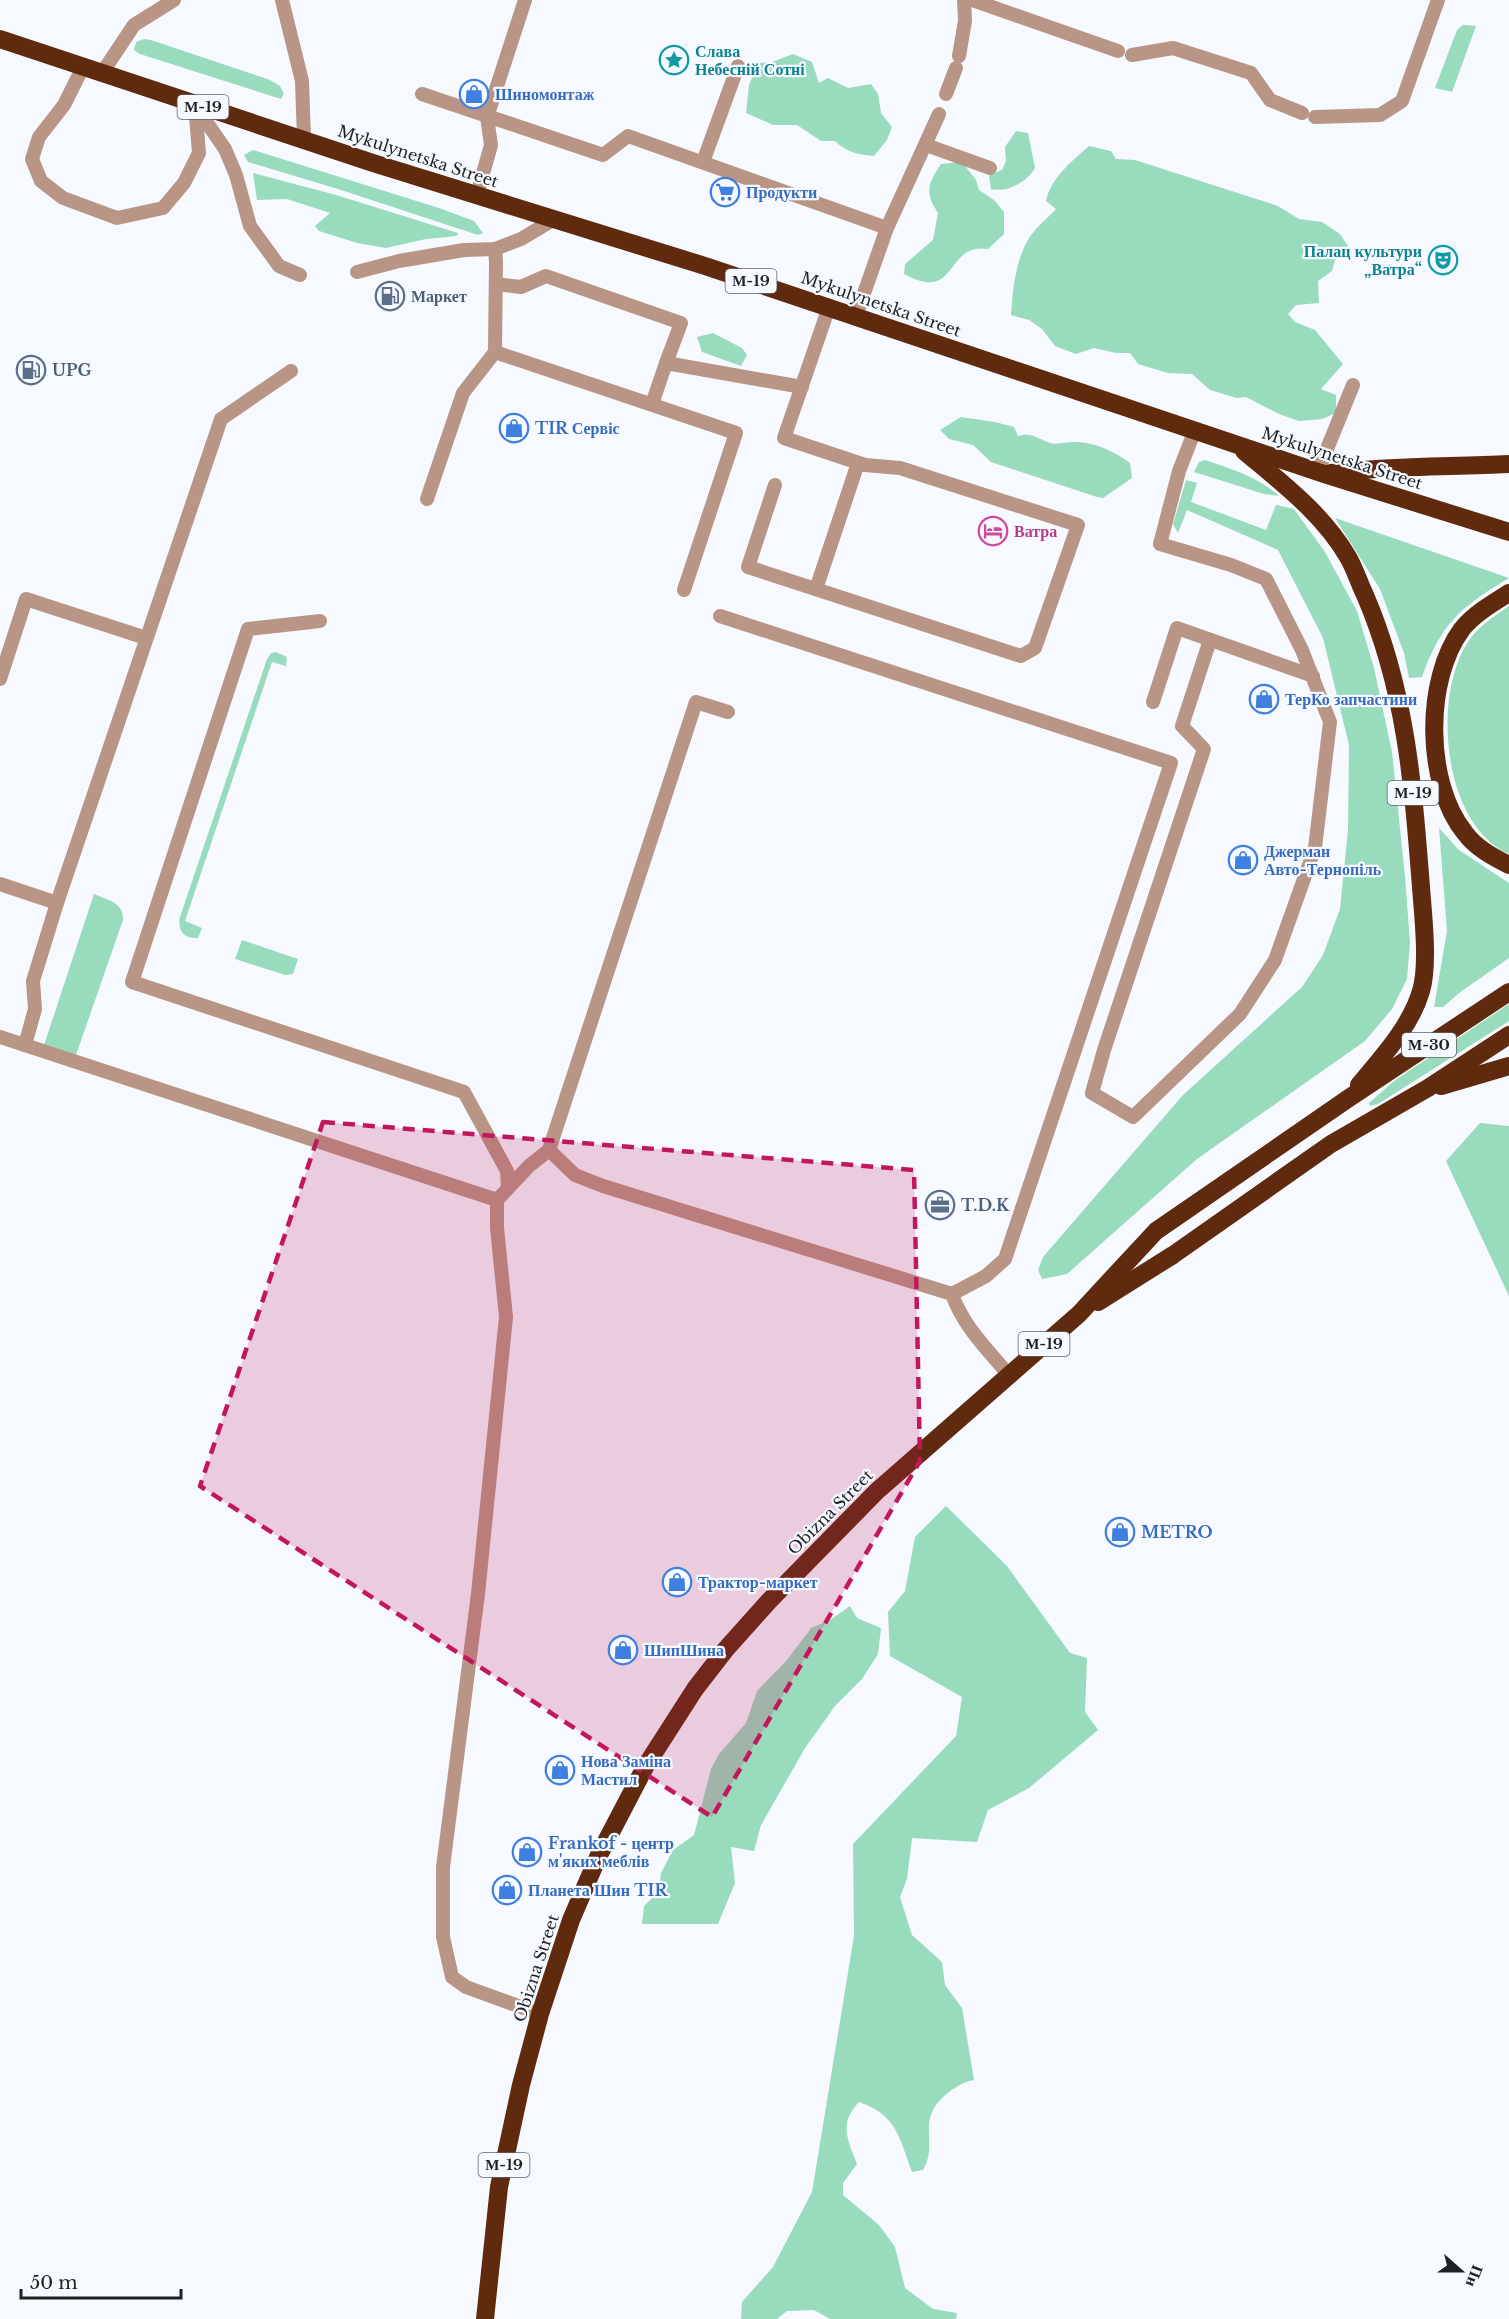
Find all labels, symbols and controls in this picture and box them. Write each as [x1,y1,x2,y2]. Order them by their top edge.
place label: Слава Небесній Сотні [695,41,805,79]
place icon: Слава Небесній Сотні [658,44,690,76]
shop icon: Шиномонтаж [458,78,490,110]
place label: Шиномонтаж [495,84,595,104]
road number: М-19 [178,95,228,119]
street label: Mykulynetska Street [335,121,501,191]
supermarket icon: Продукти [709,176,741,208]
place label: Продукти [746,182,817,202]
place label: Палац культури „Ватра“ [1304,241,1422,279]
theatre icon: Палац культури „Ватра“ [1427,244,1459,276]
street label: Mykulynetska Street [798,267,964,341]
road number: М-19 [726,269,777,293]
fuel station icon: Маркет [374,280,406,312]
place label: Маркет [411,286,467,306]
fuel station icon: UPG [15,354,47,386]
place label: UPG [52,360,92,380]
shop icon: TIR Сервіс [498,412,530,444]
place label: TIR Сервіс [535,418,620,438]
street label: Mykulynetska Street [1259,423,1425,493]
hotel icon: Ватра [977,515,1009,547]
place label: Ватра [1014,521,1057,541]
shop icon: ТерКо запчастини [1248,683,1280,715]
place label: ТерКо запчастини [1285,689,1417,709]
road number: М-19 [1388,781,1438,805]
place label: Джерман Авто-Тернопіль [1264,841,1382,879]
shop icon: Джерман Авто-Тернопіль [1227,844,1259,876]
road number: М-30 [1402,1033,1456,1057]
office icon: T.D.K [924,1189,956,1221]
place label: T.D.K [961,1195,1010,1215]
road number: М-19 [1018,1332,1070,1356]
street label: Obizna Street [783,1465,877,1559]
shop icon: METRO [1104,1516,1136,1548]
place label: METRO [1141,1522,1213,1542]
shop icon: Трактор-маркет [661,1566,693,1598]
place label: Трактор-маркет [698,1572,818,1592]
shop icon: ШипШина [607,1634,639,1666]
place label: ШипШина [644,1640,724,1660]
place label: Нова Заміна Мастил [581,1751,671,1789]
shop icon: Нова Заміна Мастил [544,1754,576,1786]
place label: Frankof - центр м'яких меблів [548,1833,674,1871]
shop icon: Frankof - центр м'яких меблів [511,1836,543,1868]
shop icon: Планета Шин TIR [491,1874,523,1906]
place label: Планета Шин TIR [528,1880,668,1900]
street label: Obizna Street [509,1911,563,2025]
road number: М-19 [478,2153,530,2177]
north arrow [1431,2241,1491,2301]
scale bar [21,2262,182,2300]
text: Пн [1462,2263,1488,2290]
text: 50 m [30,2272,78,2294]

